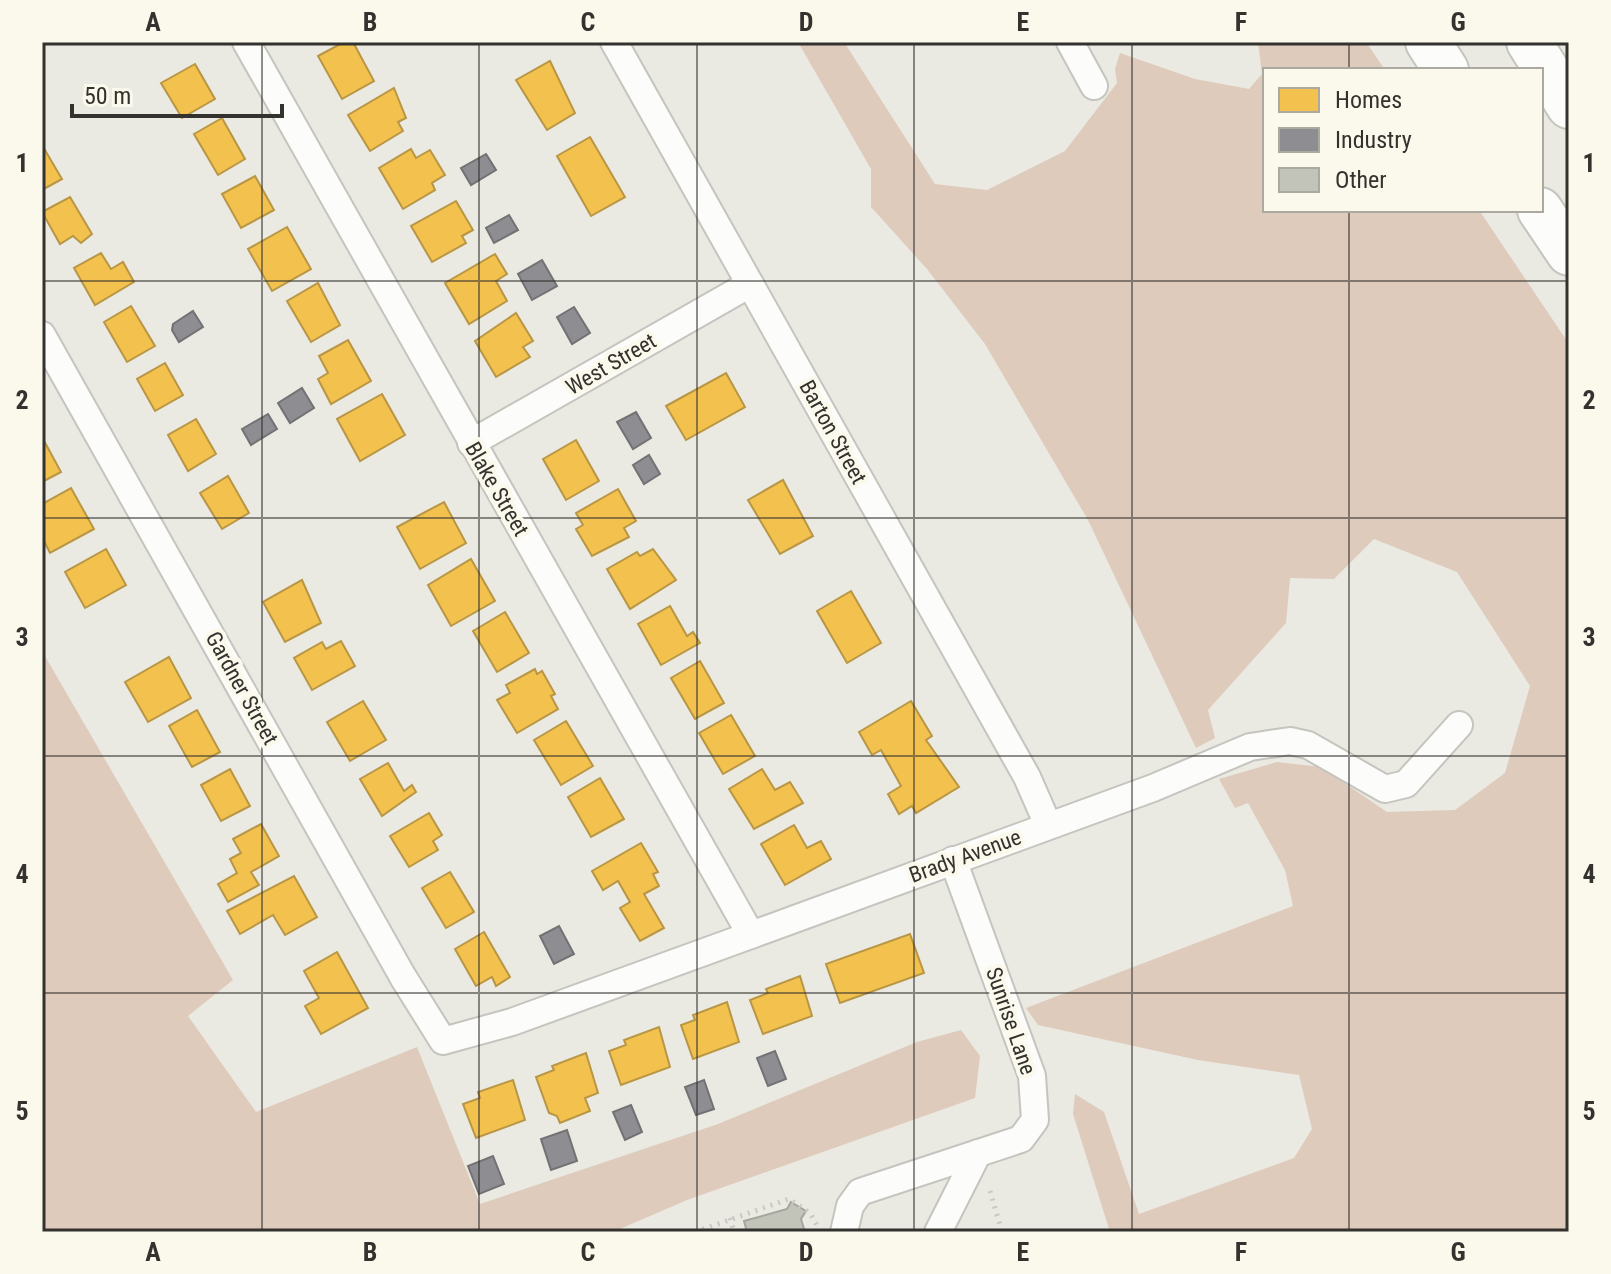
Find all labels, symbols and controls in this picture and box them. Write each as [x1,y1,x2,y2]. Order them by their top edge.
text: A [145,7,161,37]
text: B [363,7,377,37]
text: C [581,7,596,37]
text: D [799,7,813,37]
text: E [1017,7,1030,37]
text: F [1235,7,1247,37]
text: G [1450,7,1466,37]
scale bar [72,68,282,118]
legend [1263,68,1543,212]
text: 50 m [84,82,131,110]
text: Homes [1335,86,1402,114]
text: Industry [1335,126,1412,154]
text: 1 [15,148,29,178]
text: 1 [1582,148,1596,178]
text: Other [1335,166,1387,194]
street label: West Street [561,328,661,400]
street label: Barton Street [794,376,872,488]
text: 2 [15,385,29,415]
text: 2 [1582,385,1596,415]
street label: Blake Street [460,438,534,540]
text: 3 [15,622,29,652]
text: 3 [1582,622,1596,652]
street label: Gardner Street [201,627,283,749]
street label: Brady Avenue [906,824,1024,888]
text: 4 [15,859,29,889]
text: 4 [1582,859,1596,889]
street label: Sunrise Lane [981,964,1041,1078]
text: 5 [15,1096,29,1126]
text: 5 [1582,1096,1596,1126]
text: A [145,1237,161,1267]
text: B [363,1237,377,1267]
text: C [581,1237,596,1267]
text: D [799,1237,813,1267]
text: E [1017,1237,1030,1267]
text: F [1235,1237,1247,1267]
text: G [1450,1237,1466,1267]

